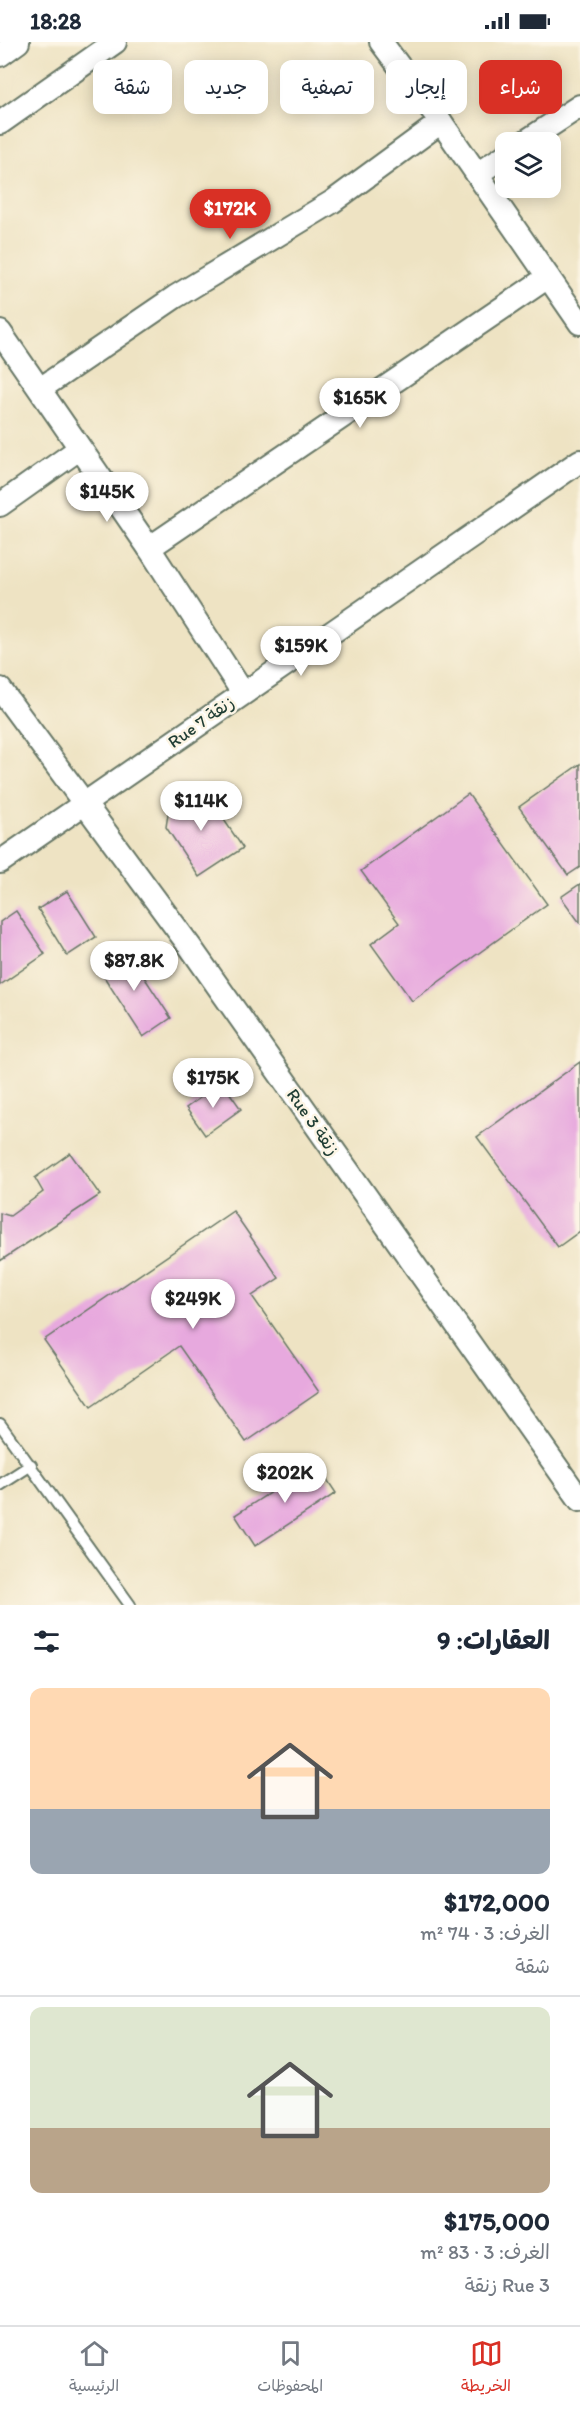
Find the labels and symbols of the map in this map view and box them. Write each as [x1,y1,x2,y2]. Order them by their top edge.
pin: $172K [188,189,272,240]
pin: $165K [318,378,402,429]
pin: $145K [65,472,149,523]
pin: $159K [259,626,343,677]
street label: Rue 7 زنقة [164,691,238,753]
pin: $114K [159,781,243,832]
pin: $87.8K [85,941,183,992]
pin: $175K [171,1058,255,1109]
street label: Rue 3 زنقة [282,1084,344,1160]
pin: $249K [151,1279,235,1330]
pin: $202K [243,1453,327,1504]

